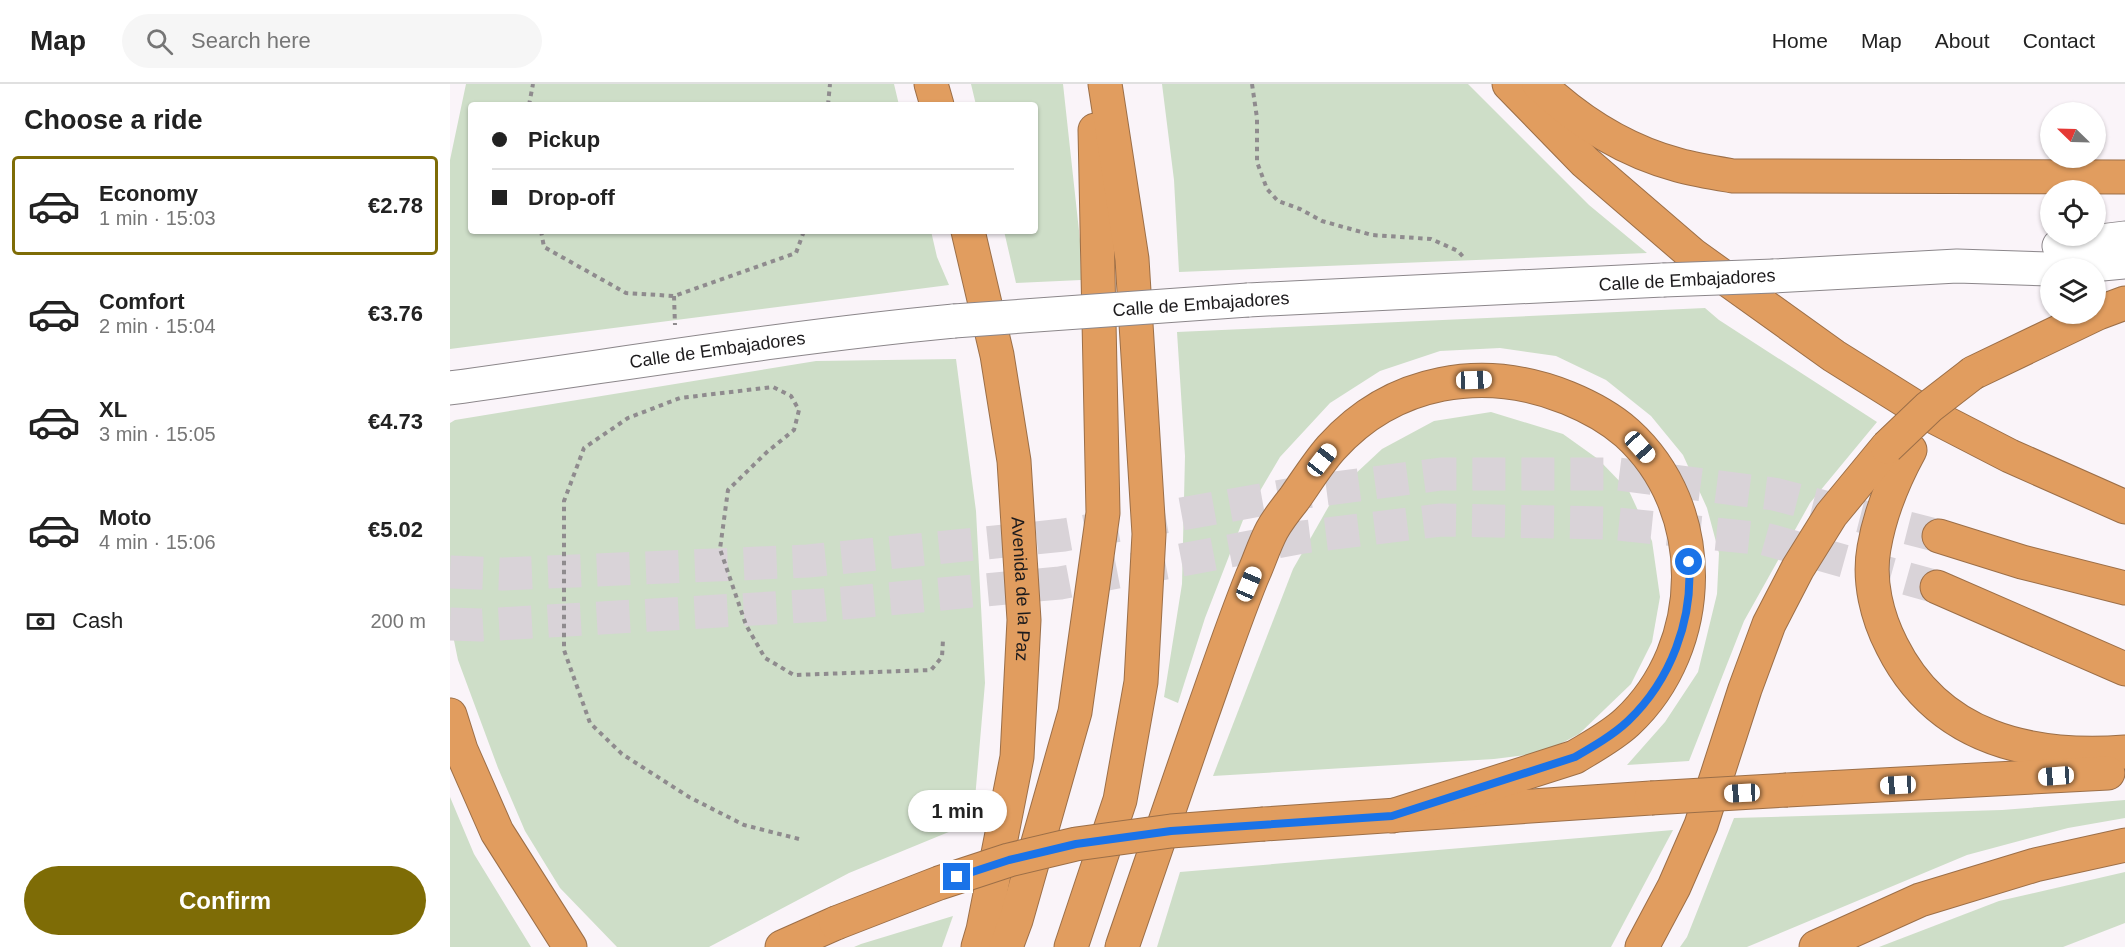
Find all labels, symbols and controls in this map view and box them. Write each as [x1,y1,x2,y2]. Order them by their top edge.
search box [122,14,542,68]
text: Map [30,25,86,56]
icon: search [143,25,176,58]
text: Search here [191,28,311,53]
text: Home [1772,29,1828,52]
text: Map [1861,29,1902,52]
text: About [1935,29,1990,52]
text: Contact [2023,29,2095,52]
north arrow [2040,102,2106,168]
map controls [2040,102,2106,324]
text: Choose a ride [24,105,203,135]
text: Pickup [528,127,600,152]
icon: car [27,179,81,233]
button: locate [2040,180,2106,246]
text: Economy [99,181,198,206]
text: Drop-off [528,185,615,210]
text: €2.78 [368,193,423,218]
text: 1 min · 15:03 [99,207,216,229]
button: layers [2040,258,2106,324]
street label: Calle de Embajadores [1598,265,1776,295]
icon: car [27,287,81,341]
street label: Calle de Embajadores [1112,288,1290,320]
text: Comfort [99,289,185,314]
text: €3.76 [368,301,423,326]
text: 2 min · 15:04 [99,315,216,337]
street label: Calle de Embajadores [628,328,806,372]
car [1456,370,1492,390]
icon: car [27,395,81,449]
text: XL [99,397,127,422]
text: €4.73 [368,409,423,434]
text: 3 min · 15:05 [99,423,216,445]
car [1621,428,1659,466]
car [1304,440,1340,480]
icon: car [27,503,81,557]
text: Moto [99,505,152,530]
street label: Avenida de la Paz [1008,516,1034,662]
text: €5.02 [368,517,423,542]
text: 4 min · 15:06 [99,531,216,553]
route start [1675,548,1702,575]
car [1234,564,1264,604]
icon: cash [24,605,57,638]
text: Cash [72,608,123,633]
text: 200 m [370,610,426,632]
car [2037,766,2075,786]
car [1880,775,1916,795]
car [1724,783,1760,803]
callout: 1 min [908,790,1006,832]
text: 1 min [931,800,984,822]
route end [943,863,970,890]
button: Confirm [24,866,426,935]

